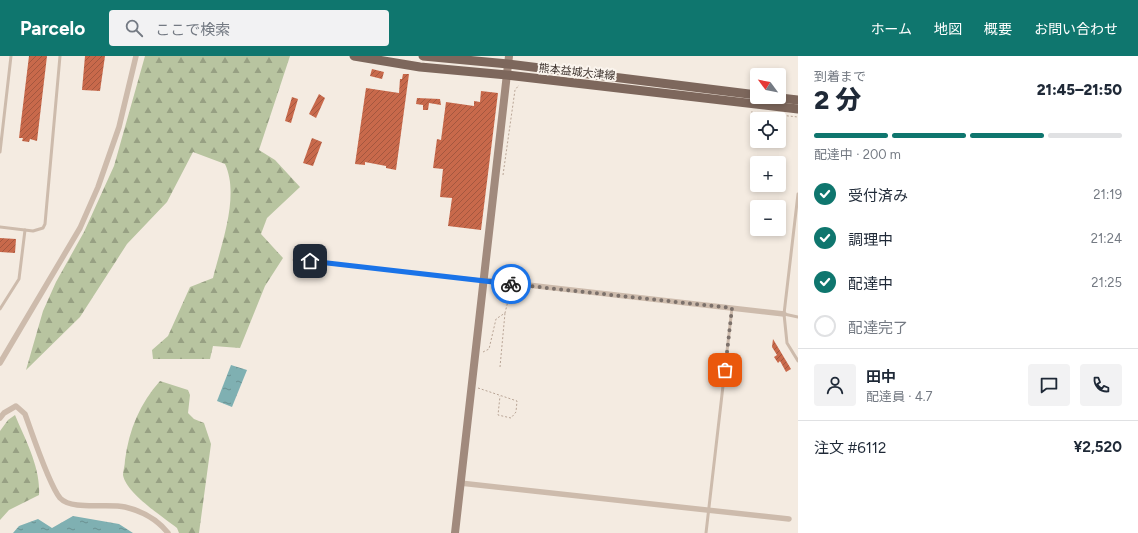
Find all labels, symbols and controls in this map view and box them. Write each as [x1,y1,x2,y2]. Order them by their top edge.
search box [109,10,389,46]
text: Parcelo [20,17,85,40]
icon: search [123,17,145,39]
text: ここで検索 [155,21,230,39]
text: ホーム [870,21,912,38]
text: 地図 [934,21,962,38]
text: 概要 [984,21,1012,38]
text: お問い合わせ [1034,21,1118,38]
street label: 熊本益城大津線 [538,62,616,82]
north arrow [750,68,786,104]
map controls [750,68,786,236]
text: 到着まで [814,69,866,84]
text: 21:45–21:50 [1037,81,1122,99]
text: 2 分 [814,84,861,116]
button: locate [750,112,786,148]
text: 配達中 · 200 m [814,147,901,162]
button: + [750,156,786,192]
icon: check [814,183,836,205]
text: 受付済み [848,187,908,205]
text: 21:19 [1093,187,1122,202]
button: − [750,200,786,236]
icon: check [814,227,836,249]
text: 調理中 [848,231,893,249]
text: 21:24 [1091,231,1122,246]
pin [293,244,327,278]
icon: home [299,250,321,272]
courier [491,264,531,304]
icon: check [814,271,836,293]
icon: bike [500,273,522,295]
text: 配達中 [848,275,893,293]
text: 21:25 [1091,275,1122,290]
text: 配達完了 [848,319,908,337]
pin [708,353,742,387]
icon: bag [714,359,736,381]
button: person [814,364,856,406]
button: chat [1028,364,1070,406]
button: phone [1080,364,1122,406]
text: 田中 [866,368,896,386]
text: 配達員 · 4.7 [866,389,932,404]
text: ¥2,520 [1073,438,1122,456]
text: 注文 #6112 [814,439,886,457]

